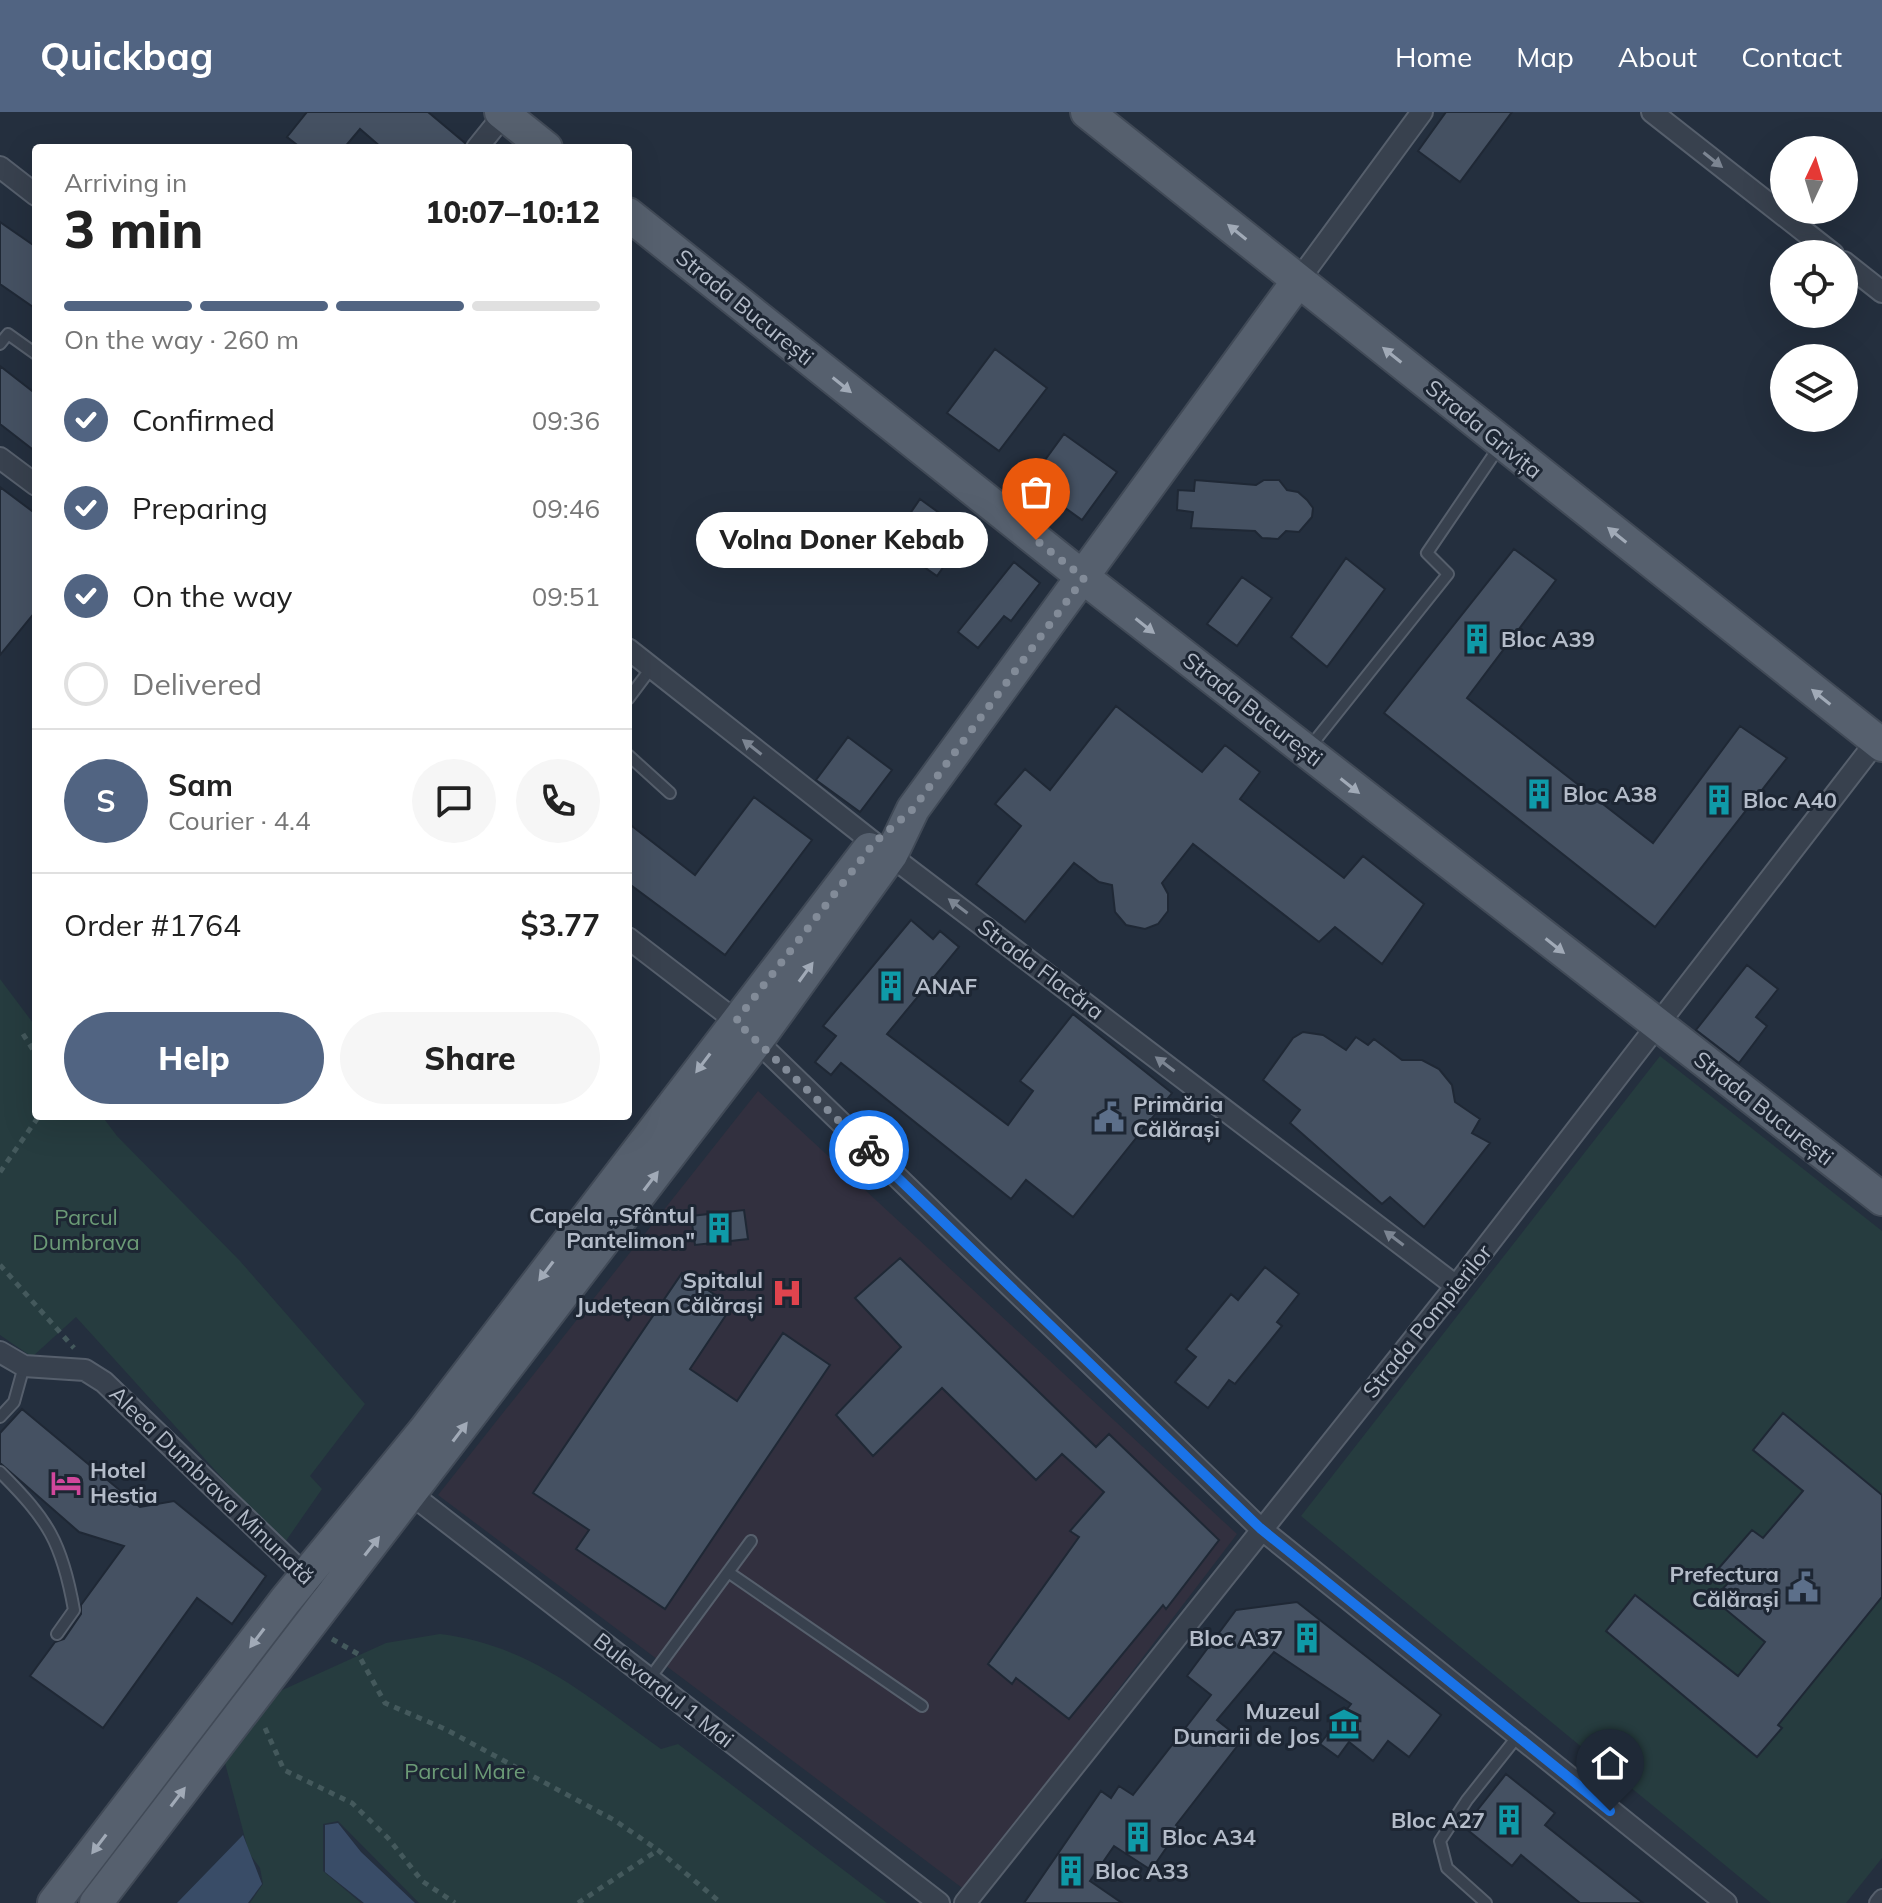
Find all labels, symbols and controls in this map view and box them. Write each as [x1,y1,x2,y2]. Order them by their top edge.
text: Quickbag [40,32,213,80]
text: Home [1395,39,1472,74]
text: Map [1516,39,1574,74]
text: About [1618,39,1697,74]
text: Contact [1741,39,1842,74]
north arrow [1770,136,1858,224]
map controls [1770,136,1858,432]
one-way arrow [1703,151,1723,168]
text: Arriving in [64,166,187,199]
text: 10:07–10:12 [425,193,600,231]
text: 3 min [64,196,203,261]
one-way arrow [1227,224,1247,241]
button: locate [1770,240,1858,328]
street label: Strada București [670,243,820,371]
text: On the way · 260 m [64,323,299,356]
button: layers [1770,344,1858,432]
one-way arrow [1382,348,1402,364]
street label: Strada Grivița [1420,374,1548,484]
one-way arrow [832,376,852,392]
icon: check [64,398,108,442]
text: Confirmed [132,401,275,439]
text: 09:36 [532,404,600,437]
pin [1002,458,1070,540]
icon: bag [1014,470,1058,514]
icon: check [64,486,108,530]
text: Preparing [132,489,268,527]
text: 09:46 [532,492,600,525]
callout: Volna Doner Kebab [696,512,988,568]
text: Volna Doner Kebab [719,523,965,556]
one-way arrow [1607,527,1627,543]
icon: check [64,574,108,618]
text: On the way [132,577,292,615]
text: 09:51 [532,580,600,613]
one-way arrow [1135,617,1155,634]
building icon: Bloc A39 [1460,622,1494,656]
place label: Bloc A39 [1501,625,1595,653]
street label: Strada București [1178,646,1328,772]
text: Delivered [132,665,262,703]
one-way arrow [1811,689,1831,705]
one-way arrow [742,738,763,755]
button: chat [412,759,496,843]
button: phone [516,759,600,843]
text: Sam [168,766,233,804]
one-way arrow [1340,777,1360,793]
building icon: Bloc A38 [1522,777,1556,811]
place label: Bloc A38 [1563,780,1657,808]
text: S [96,782,116,820]
building icon: Bloc A40 [1702,783,1736,817]
place label: Bloc A40 [1743,786,1837,814]
text: Courier · 4.4 [168,804,311,837]
one-way arrow [948,898,968,914]
text: Order #1764 [64,906,241,944]
text: $3.77 [521,906,600,944]
street label: Strada Flacăra [972,913,1110,1025]
one-way arrow [1545,937,1566,953]
one-way arrow [798,962,813,983]
building icon: ANAF [874,969,908,1003]
place label: ANAF [915,972,977,1000]
button: Help [64,1012,324,1104]
button: Share [340,1012,600,1104]
street label: Strada București [1689,1045,1839,1171]
one-way arrow [696,1053,712,1074]
one-way arrow [1155,1056,1175,1072]
place label: Primăria Călărași [1133,1090,1223,1143]
public building icon: Primăria Călărași [1092,1100,1126,1134]
courier [829,1110,909,1190]
icon: bike [847,1128,891,1172]
one-way arrow [642,1170,658,1191]
place label: Capela „Sfântul Pantelimon" [529,1201,695,1254]
park label: Parcul Dumbrava [32,1203,140,1256]
building icon: Capela „Sfântul Pantelimon" [702,1211,736,1245]
one-way arrow [1383,1231,1404,1247]
street label: Strada Pompierilor [1356,1238,1498,1404]
one-way arrow [539,1260,555,1281]
place label: Spitalul Județean Călărași [576,1266,763,1319]
hospital icon: Spitalul Județean Călărași [770,1276,804,1310]
street label: Aleea Dumbrava Minunată [104,1380,320,1590]
one-way arrow [451,1422,467,1443]
place label: Hotel Hestia [90,1456,158,1509]
hotel icon: Hotel Hestia [49,1466,83,1500]
one-way arrow [363,1536,379,1556]
place label: Prefectura Călărași [1669,1560,1779,1613]
public building icon: Prefectura Călărași [1786,1570,1820,1604]
building icon: Bloc A37 [1290,1621,1324,1655]
place label: Bloc A37 [1189,1624,1283,1652]
street label: Bulevardul 1 Mai [588,1627,740,1753]
one-way arrow [249,1628,265,1648]
place label: Muzeul Dunarii de Jos [1173,1697,1320,1750]
museum icon: Muzeul Dunarii de Jos [1327,1707,1361,1741]
pin [1576,1729,1644,1811]
icon: home [1588,1741,1632,1785]
park label: Parcul Mare [404,1757,526,1785]
one-way arrow [169,1787,185,1807]
building icon: Bloc A27 [1492,1803,1526,1837]
place label: Bloc A27 [1391,1806,1485,1834]
building icon: Bloc A34 [1121,1820,1155,1854]
place label: Bloc A34 [1162,1823,1256,1851]
one-way arrow [91,1834,107,1854]
building icon: Bloc A33 [1054,1854,1088,1888]
place label: Bloc A33 [1095,1857,1189,1885]

